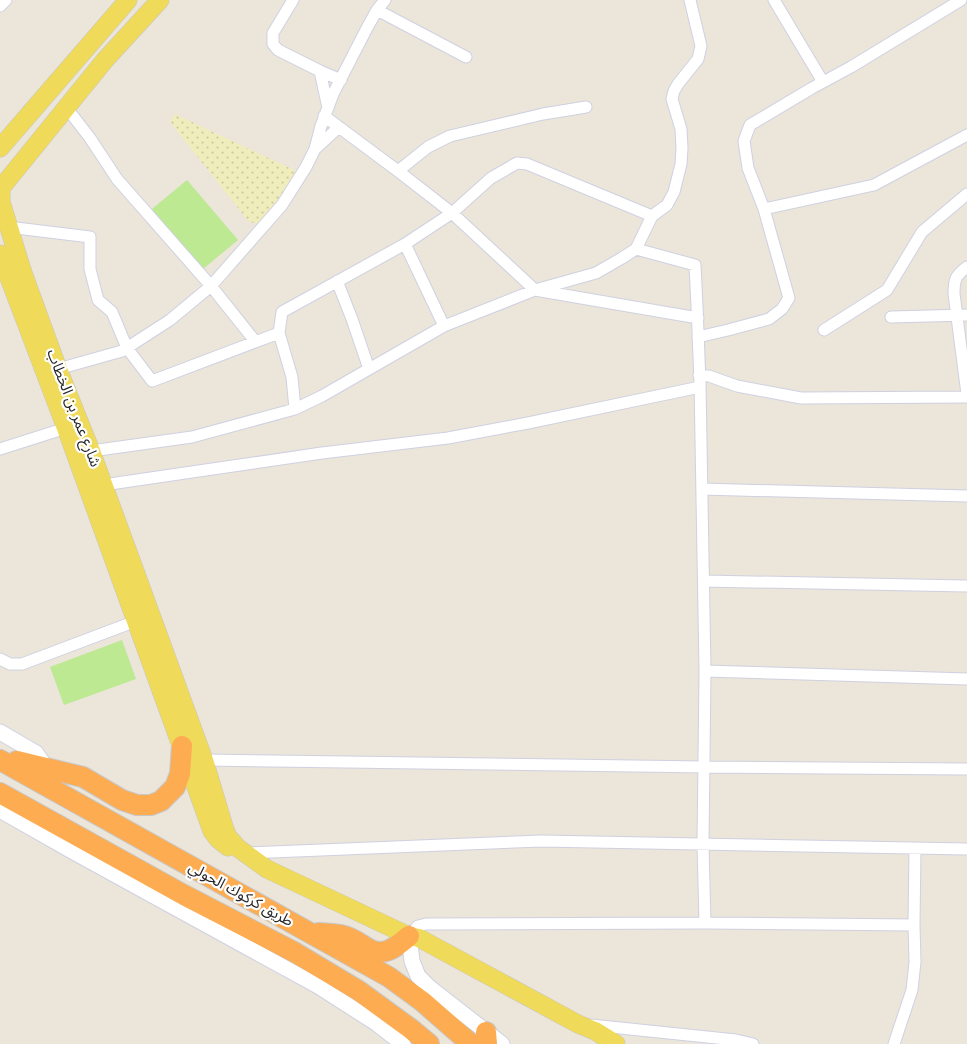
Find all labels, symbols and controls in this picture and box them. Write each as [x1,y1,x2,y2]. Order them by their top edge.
street label: شارع عمر بن الخطاب [40,346,106,471]
street label: طريق كركوك الحولي [184,857,297,932]

